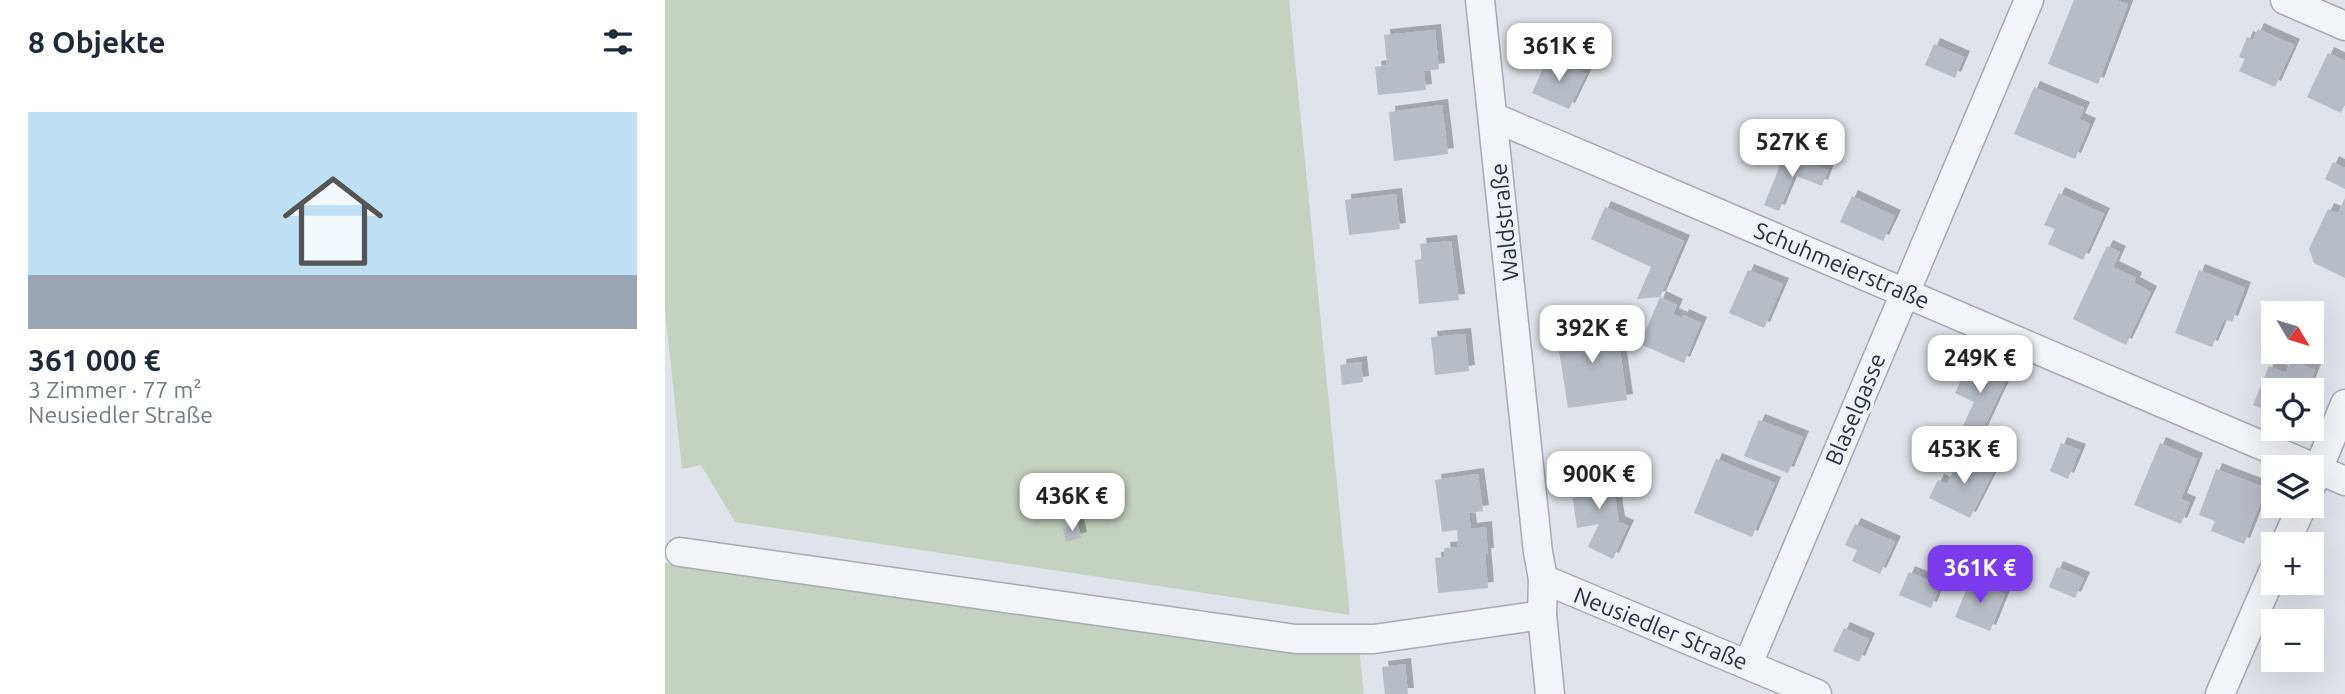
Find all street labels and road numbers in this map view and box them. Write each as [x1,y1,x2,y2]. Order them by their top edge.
street label: Waldstraße [1485,162,1523,282]
street label: Schuhmeierstraße [1751,217,1933,313]
street label: Blaselgasse [1820,349,1890,469]
street label: Neusiedler Straße [1571,582,1751,674]

